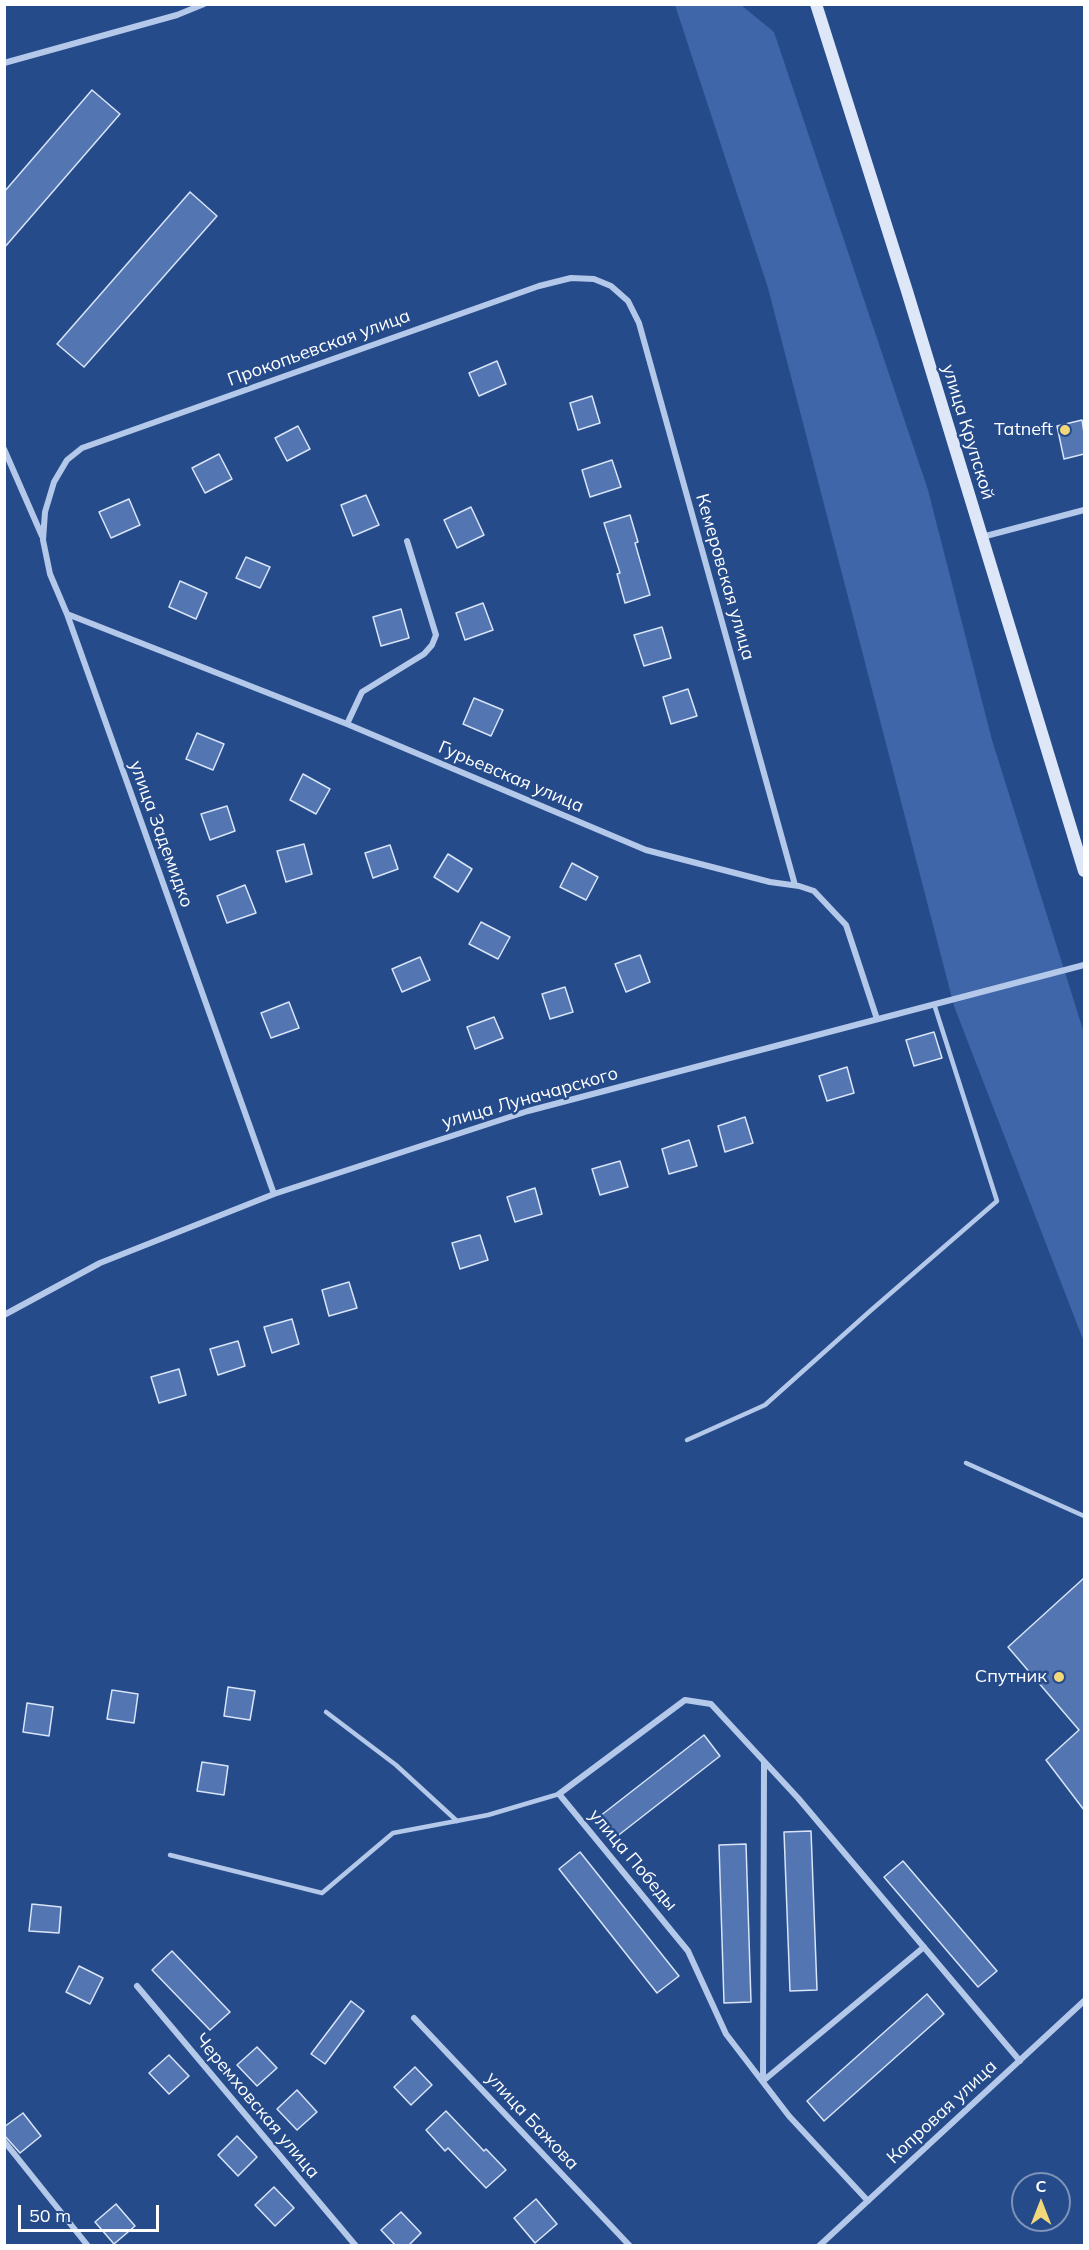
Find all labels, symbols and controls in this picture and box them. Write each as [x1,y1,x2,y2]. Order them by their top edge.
street label: Прокопьевская улица [225,305,413,391]
street label: улица Крупской [937,362,999,502]
place label: Tatneft [994,419,1053,441]
marker: Tatneft [1058,423,1072,437]
street label: Кемеровская улица [691,491,759,663]
street label: Гурьевская улица [435,737,587,817]
street label: улица Задемидко [124,758,198,910]
street label: улица Луначарского [439,1063,621,1133]
place label: Спутник [975,1666,1047,1688]
marker: Спутник [1052,1670,1066,1684]
street label: улица Победы [584,1805,682,1915]
street label: Черемховская улица [190,2029,324,2183]
street label: Копровая улица [883,2056,1001,2168]
street label: улица Бажова [481,2067,583,2175]
north arrow [1011,2172,1071,2232]
text: С [1036,2176,1046,2196]
scale bar [21,2193,162,2231]
text: 50 m [29,2204,71,2227]

